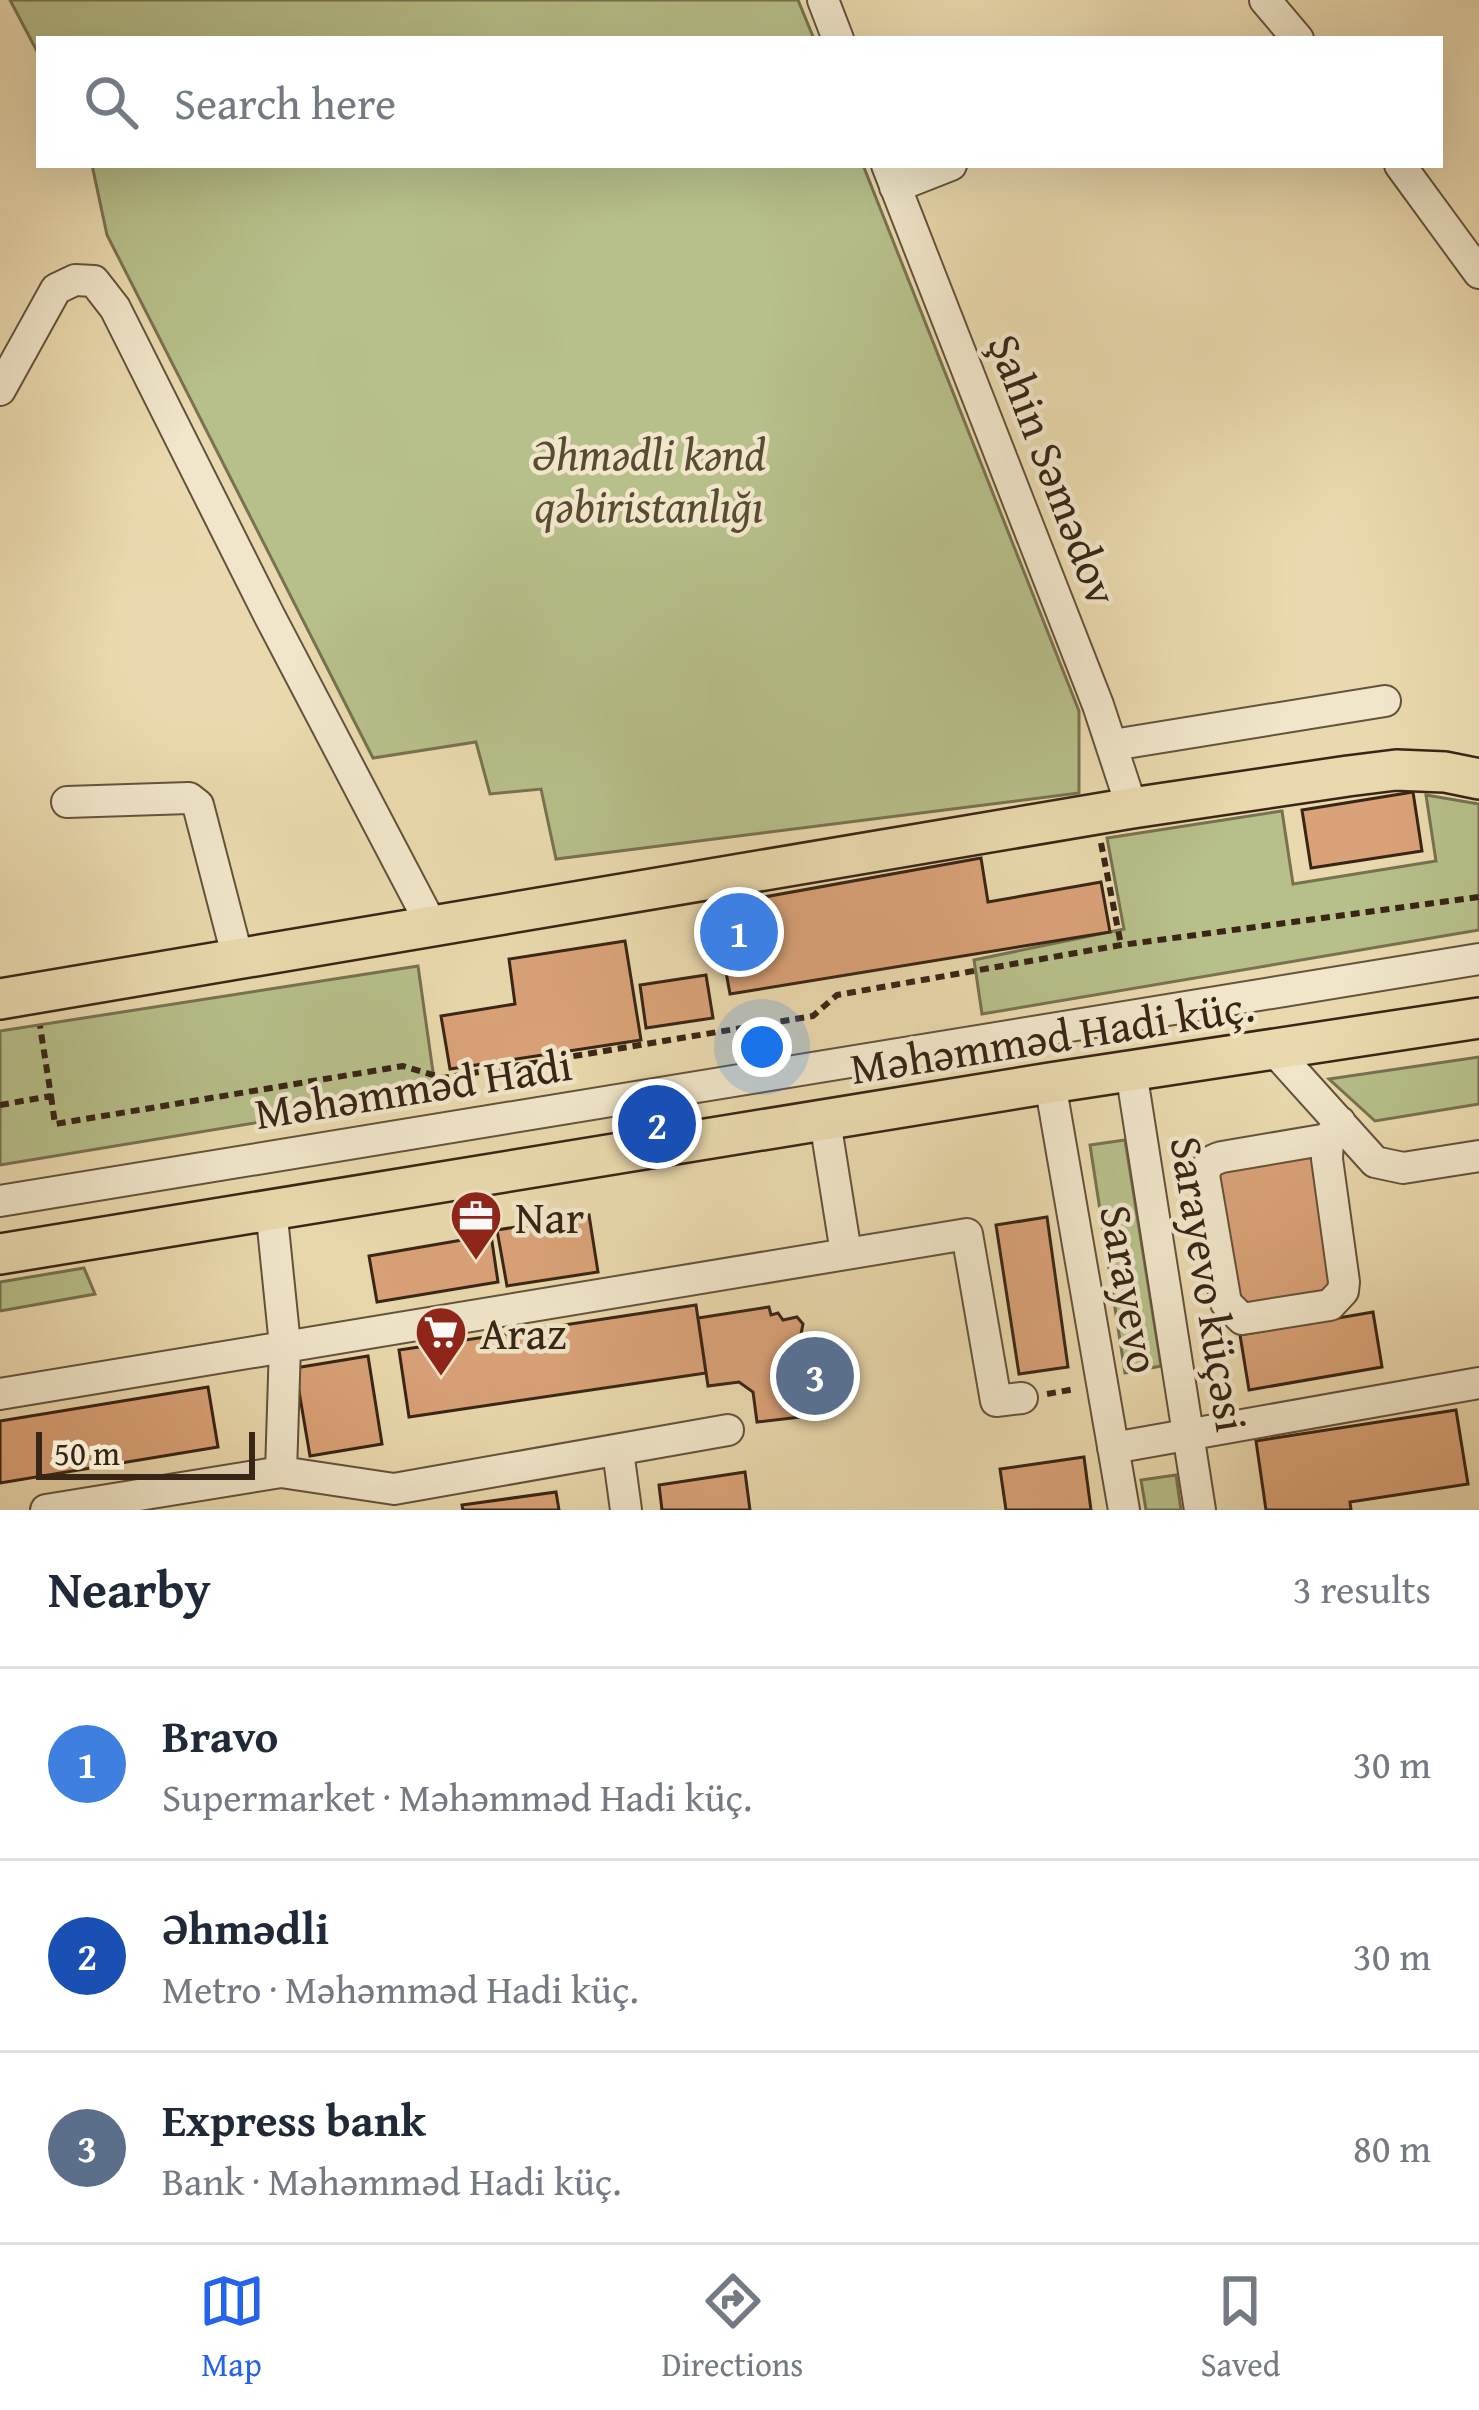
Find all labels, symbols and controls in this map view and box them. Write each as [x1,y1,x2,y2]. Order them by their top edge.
search box [36,36,1443,168]
icon: search [78,69,144,135]
text: Search here [174,70,396,135]
street label: Şahin Səmədov [973,324,1136,614]
park label: Əhmədli kənd qəbiristanlığı [532,421,766,538]
pin: 1 [700,887,778,977]
street label: Məhəmməd Hadi küç. [845,972,1259,1100]
your location [732,1017,792,1077]
street label: Məhəmməd Hadi [250,1031,576,1145]
pin: 2 [618,1079,696,1169]
street label: Sarayevo küçəsi [1155,1132,1265,1436]
place label: Nar [515,1184,584,1249]
office icon: Nar [448,1188,504,1262]
street label: Sarayevo [1084,1200,1178,1378]
place label: Araz [480,1300,566,1365]
supermarket icon: Araz [413,1304,469,1378]
pin: 3 [776,1331,854,1421]
scale bar [36,1426,255,1479]
text: 50 m [54,1429,120,1477]
text: Nearby [48,1551,211,1626]
text: 3 results [1293,1560,1431,1617]
text: Bravo [162,1703,279,1768]
text: 1 [77,1735,97,1792]
text: 30 m [1353,1735,1431,1792]
text: Supermarket · Məhəmməd Hadi küç. [162,1768,752,1825]
text: Əhmədli [162,1895,329,1960]
text: 2 [77,1927,97,1984]
text: 30 m [1353,1927,1431,1984]
text: Metro · Məhəmməd Hadi küç. [162,1960,639,2017]
text: Express bank [162,2087,426,2152]
text: 3 [77,2119,97,2176]
text: 80 m [1353,2119,1431,2176]
text: Bank · Məhəmməd Hadi küç. [162,2152,622,2209]
tab: Map [199,2268,265,2388]
tab: Directions [662,2268,803,2388]
tab: Saved [1201,2268,1280,2388]

